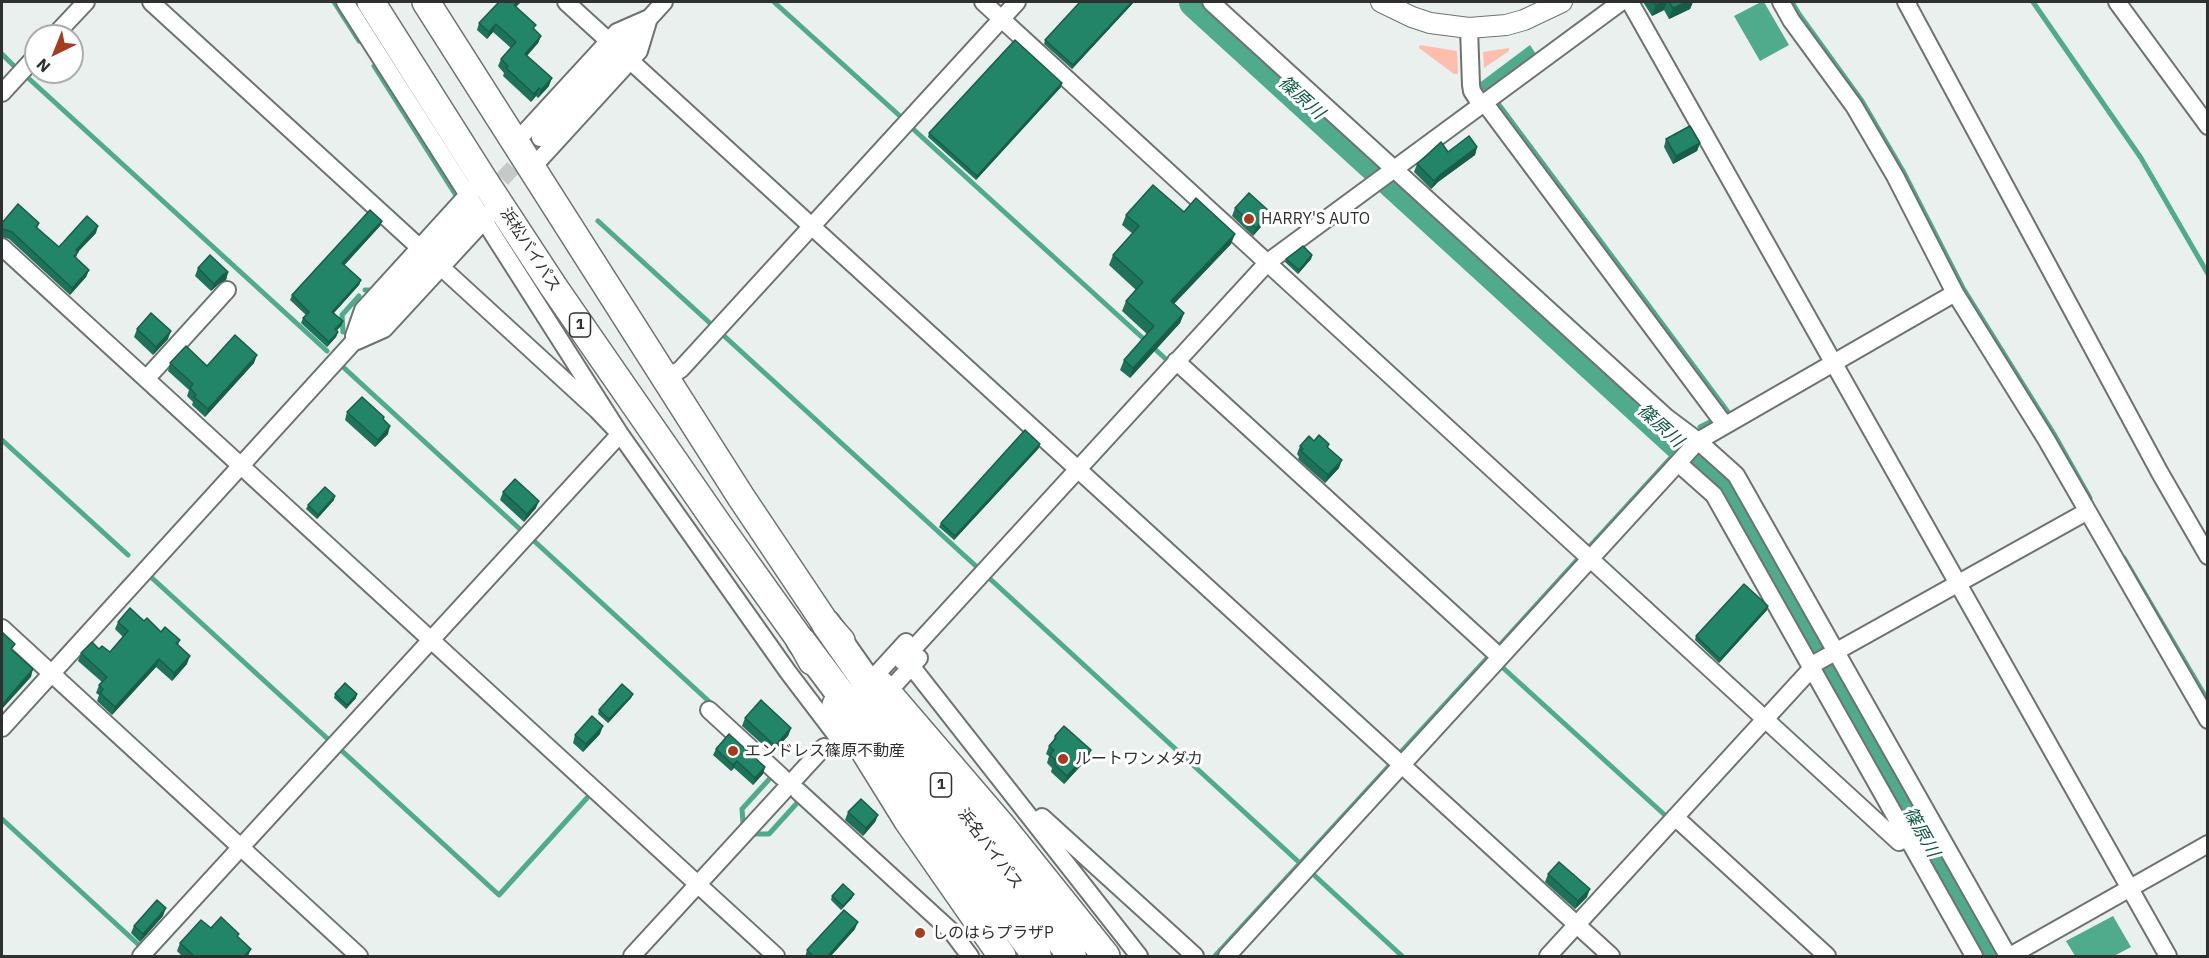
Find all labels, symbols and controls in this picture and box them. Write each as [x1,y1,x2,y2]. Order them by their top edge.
north arrow [24,24,84,84]
text: N [32,54,54,77]
water label: 篠原川 [1274,72,1328,124]
street label: 浜松バイパス [496,205,564,295]
place label: HARRY'S AUTO [1261,209,1370,229]
marker: HARRY'S AUTO [1242,212,1256,226]
road number: 1 [570,313,590,337]
water label: 篠原川 [1633,400,1687,452]
place label: エンドレス篠原不動産 [745,741,905,761]
marker: エンドレス篠原不動産 [726,744,740,758]
place label: ルートワンメダカ [1075,749,1203,769]
marker: ルートワンメダカ [1056,752,1070,766]
road number: 1 [930,773,952,797]
water label: 篠原川 [1898,803,1944,861]
street label: 浜名バイパス [953,805,1027,893]
place label: しのはらプラザP [932,923,1054,943]
marker: しのはらプラザP [913,926,927,940]

